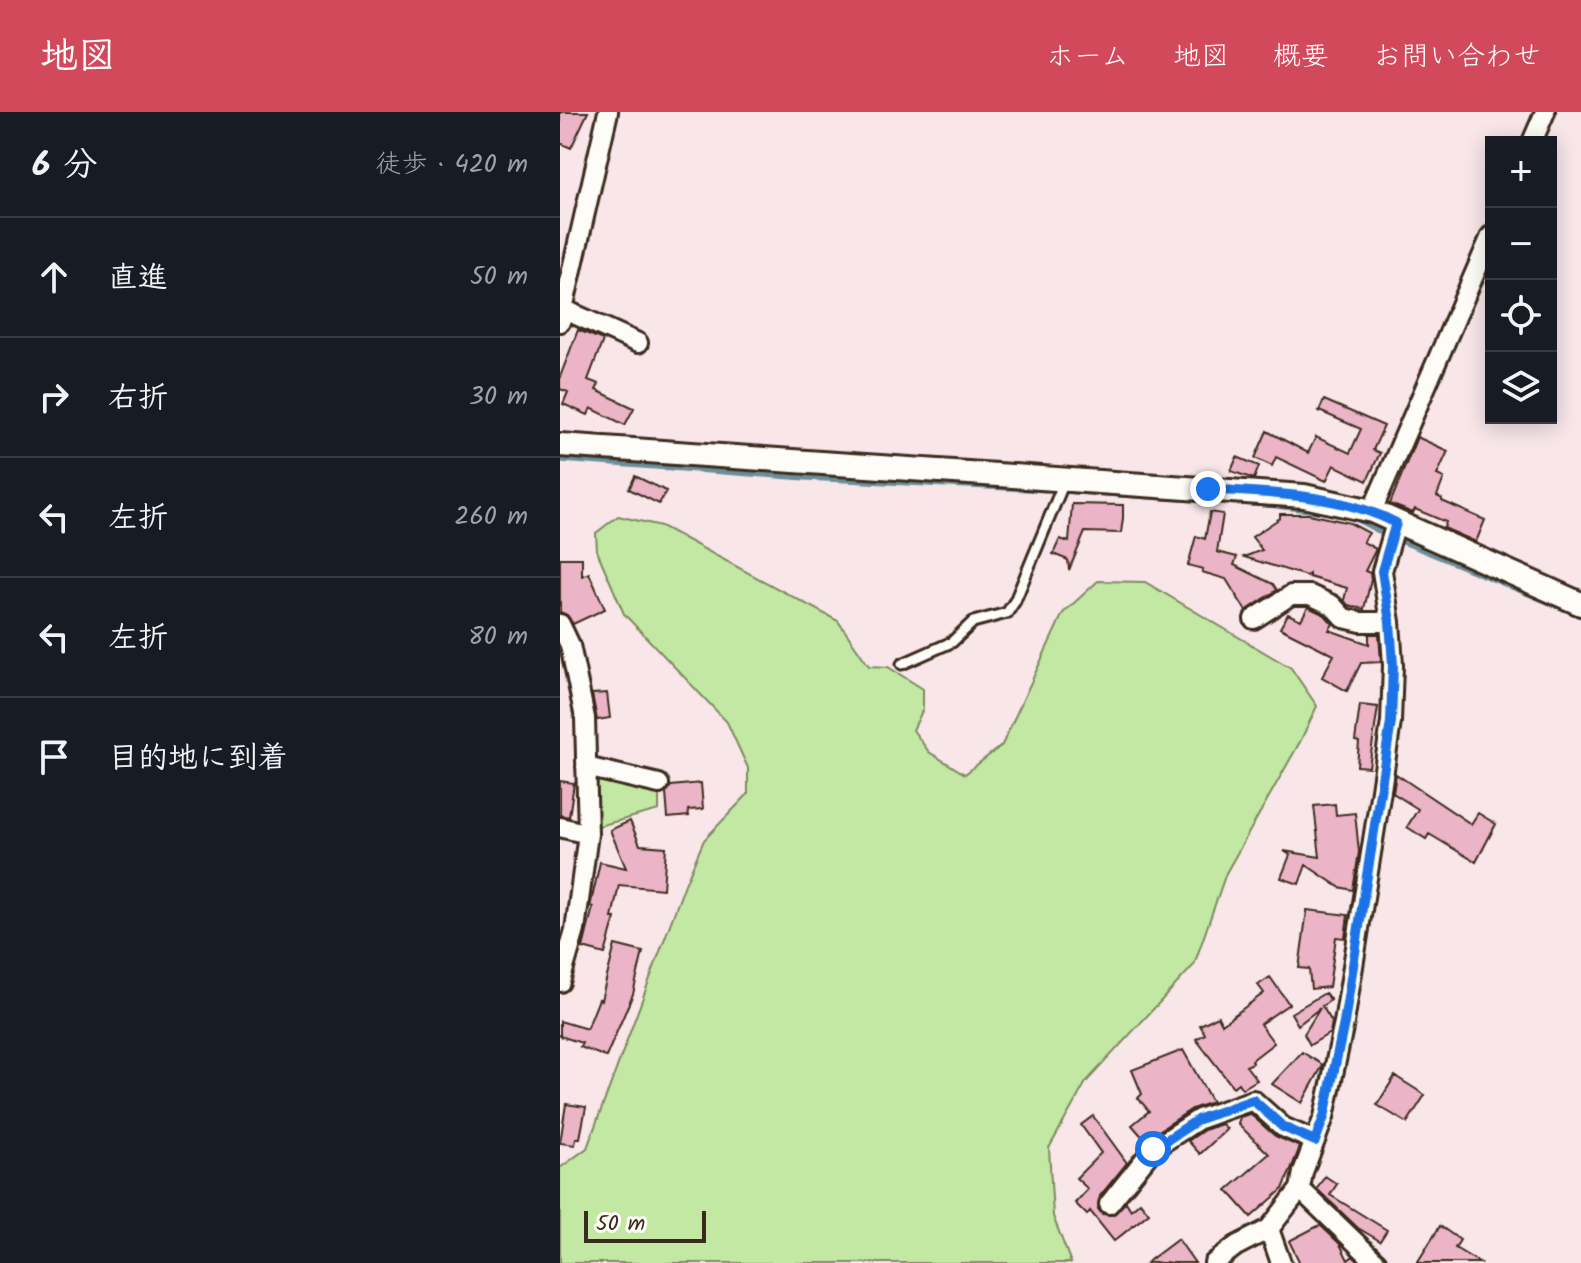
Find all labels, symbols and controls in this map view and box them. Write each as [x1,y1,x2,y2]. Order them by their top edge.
text: 地図 [40,28,116,88]
text: ホーム [1046,35,1129,80]
text: 地図 [1173,35,1229,80]
text: 概要 [1273,35,1329,80]
text: お問い合わせ [1373,35,1541,80]
map controls [1485,136,1557,424]
button: + [1485,136,1557,208]
text: 6 分 [32,139,98,193]
text: 徒歩 · 420 m [375,144,528,186]
button: − [1485,208,1557,280]
icon: ahead [32,255,76,299]
text: 直進 [108,255,168,303]
text: 50 m [470,256,528,298]
button: locate [1485,280,1557,352]
button: layers [1485,352,1557,424]
icon: right [32,375,76,419]
text: 右折 [108,375,168,423]
text: 30 m [469,376,528,418]
route end [1190,471,1226,507]
icon: left [32,495,76,539]
text: 左折 [108,495,168,543]
text: 260 m [454,496,528,538]
icon: left [32,615,76,659]
text: 左折 [108,615,168,663]
text: 80 m [468,616,528,658]
icon: arrive [32,735,76,779]
text: 目的地に到着 [108,735,288,783]
route start [1135,1131,1171,1167]
scale bar [584,1207,706,1243]
text: 50 m [596,1207,645,1242]

